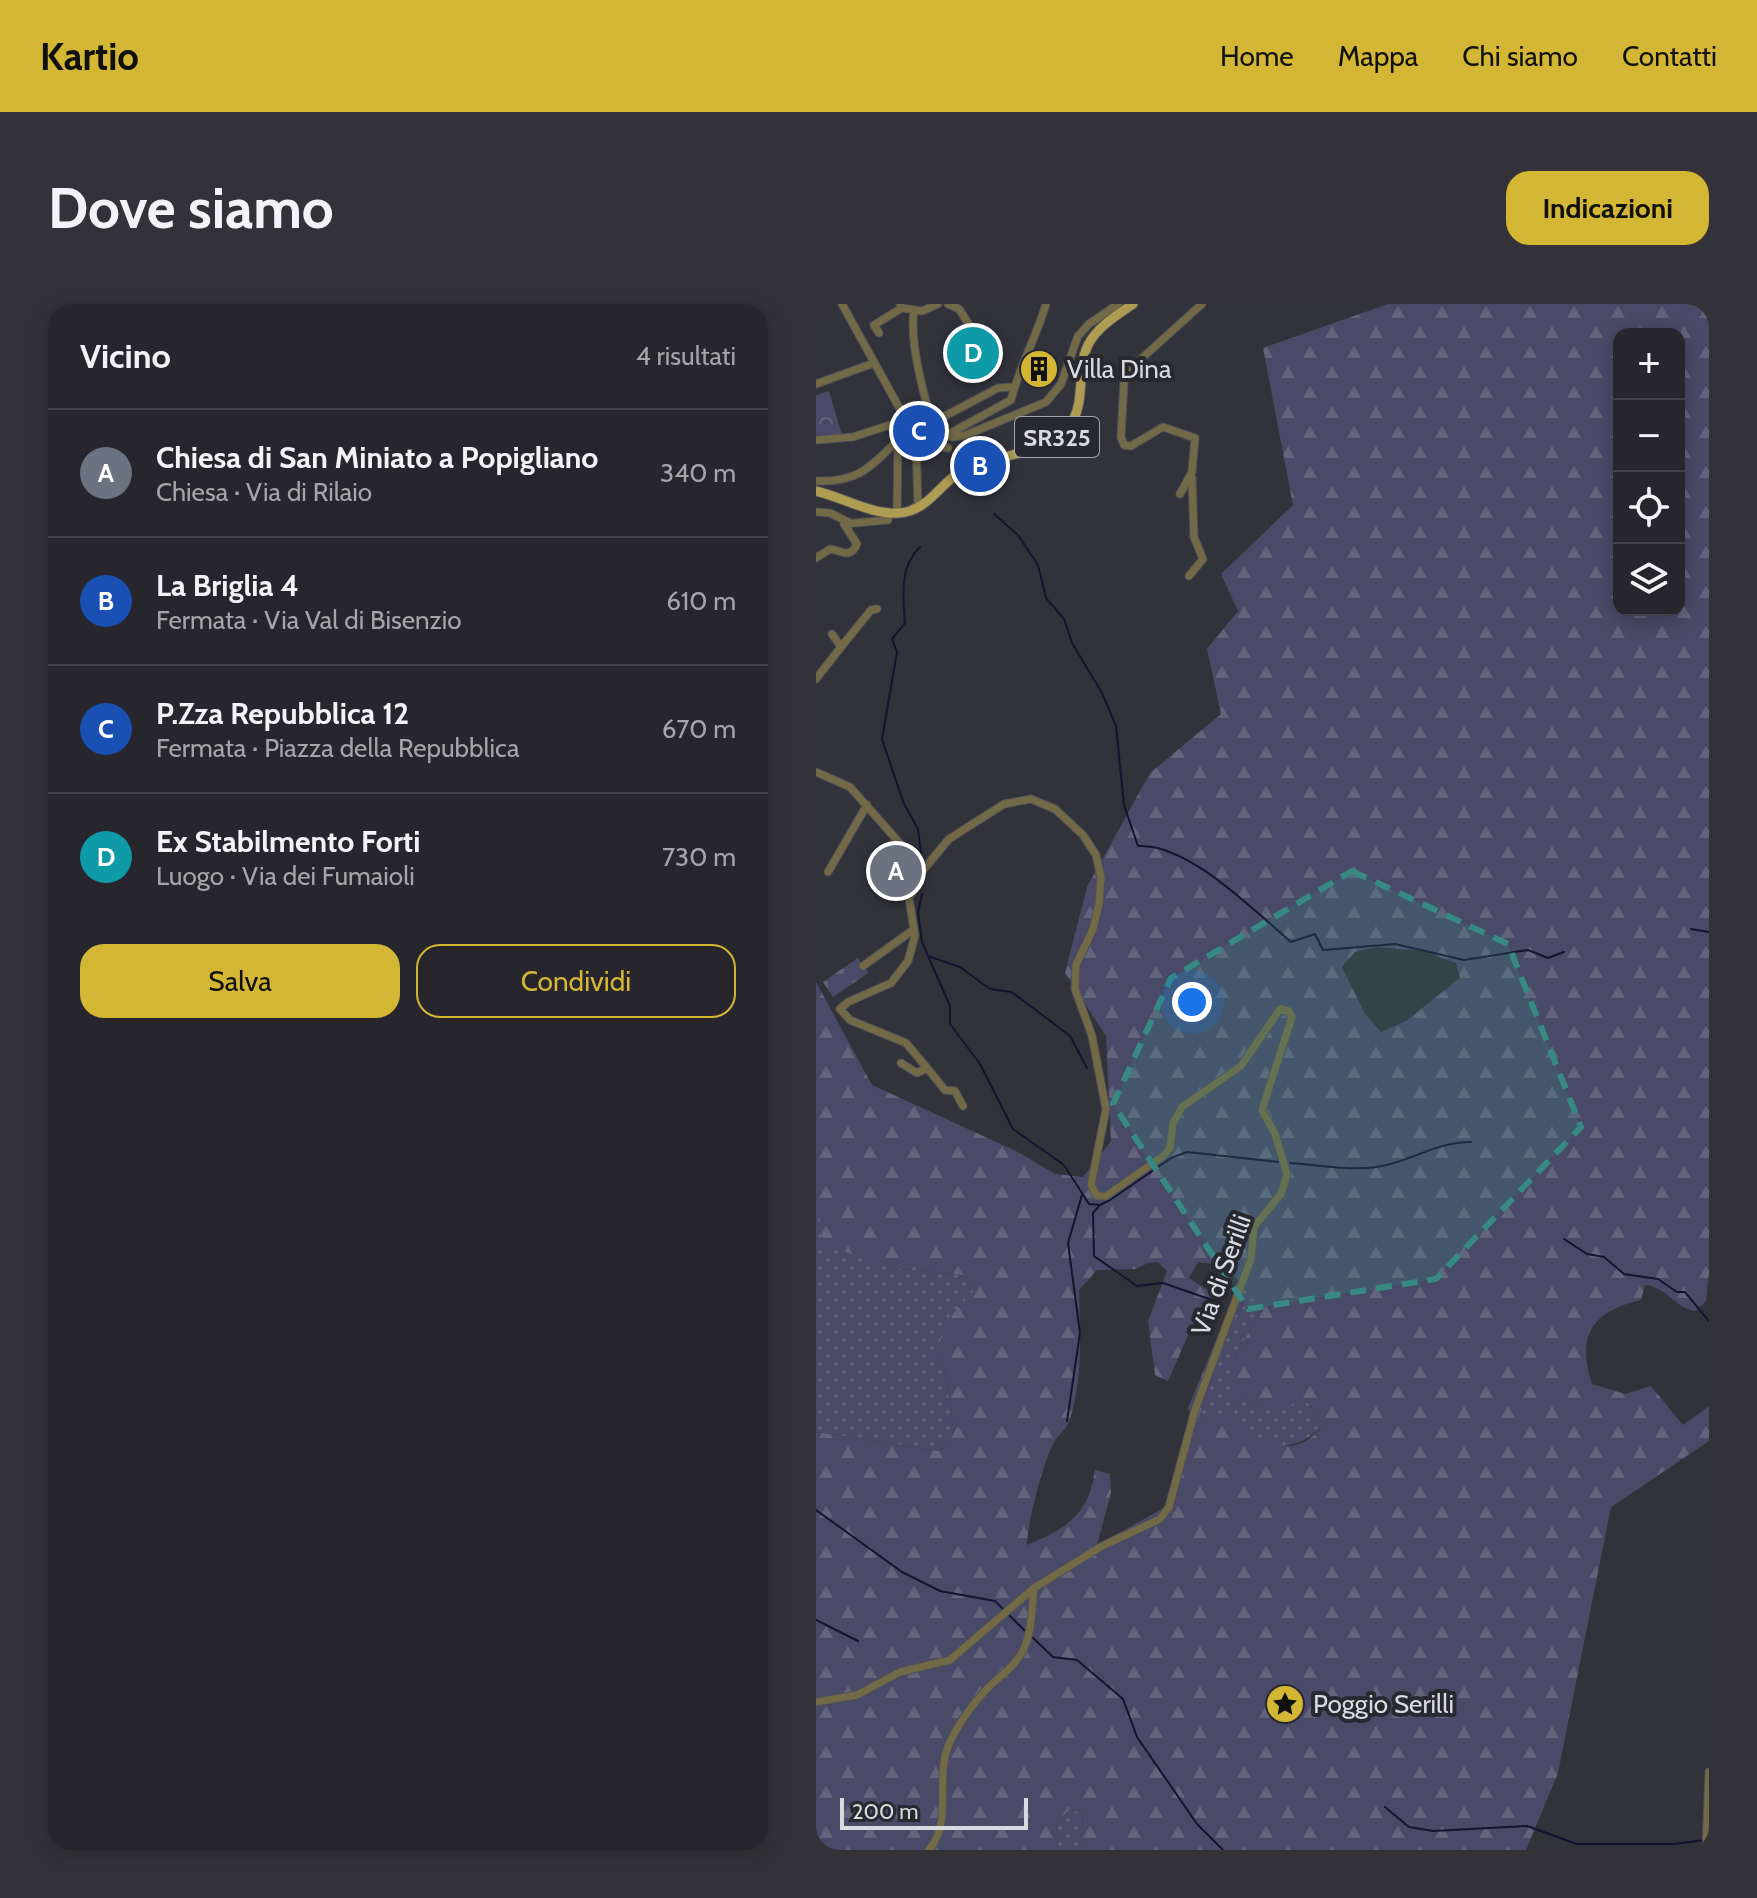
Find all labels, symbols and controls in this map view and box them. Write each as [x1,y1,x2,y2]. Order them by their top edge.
text: Kartio [40,33,139,80]
text: Home [1220,39,1294,73]
text: Mappa [1338,39,1418,73]
text: Chi siamo [1462,39,1578,73]
text: Contatti [1622,39,1717,73]
button: Indicazioni [1506,171,1709,245]
text: Dove siamo [48,174,334,242]
pin: D [947,323,999,383]
map controls [1613,328,1685,616]
button: + [1613,328,1685,400]
text: Vicino [80,335,171,377]
text: 4 risultati [636,340,736,372]
building icon: Villa Dina [1018,348,1060,390]
place label: Villa Dina [1067,353,1172,385]
button: − [1613,400,1685,472]
pin: C [893,401,945,461]
road number: SR325 [1015,417,1099,457]
pin: B [954,436,1006,496]
text: Chiesa di San Miniato a Popigliano [156,439,598,476]
text: A [98,457,114,489]
text: 340 m [660,457,736,489]
button: locate [1613,472,1685,544]
text: Chiesa · Via di Rilaio [156,476,372,508]
button: layers [1613,544,1685,616]
text: La Briglia 4 [156,567,299,604]
text: B [98,585,114,617]
text: 610 m [666,585,736,617]
text: Fermata · Via Val di Bisenzio [156,604,462,636]
text: P.Zza Repubblica 12 [156,695,409,732]
text: C [98,713,114,745]
text: 670 m [662,713,736,745]
text: Fermata · Piazza della Repubblica [156,732,519,764]
text: Ex Stabilmento Forti [156,823,420,860]
text: D [97,841,115,873]
text: 730 m [662,841,736,873]
pin: A [870,841,922,901]
text: Luogo · Via dei Fumaioli [156,860,415,892]
button: Salva [80,944,400,1018]
button: Condividi [416,944,736,1018]
your location [1172,982,1212,1022]
street label: Via di Serilli [1184,1210,1258,1340]
place icon: Poggio Serilli [1264,1683,1306,1725]
place label: Poggio Serilli [1313,1688,1454,1720]
scale bar [840,1794,1028,1830]
text: 200 m [852,1798,918,1825]

